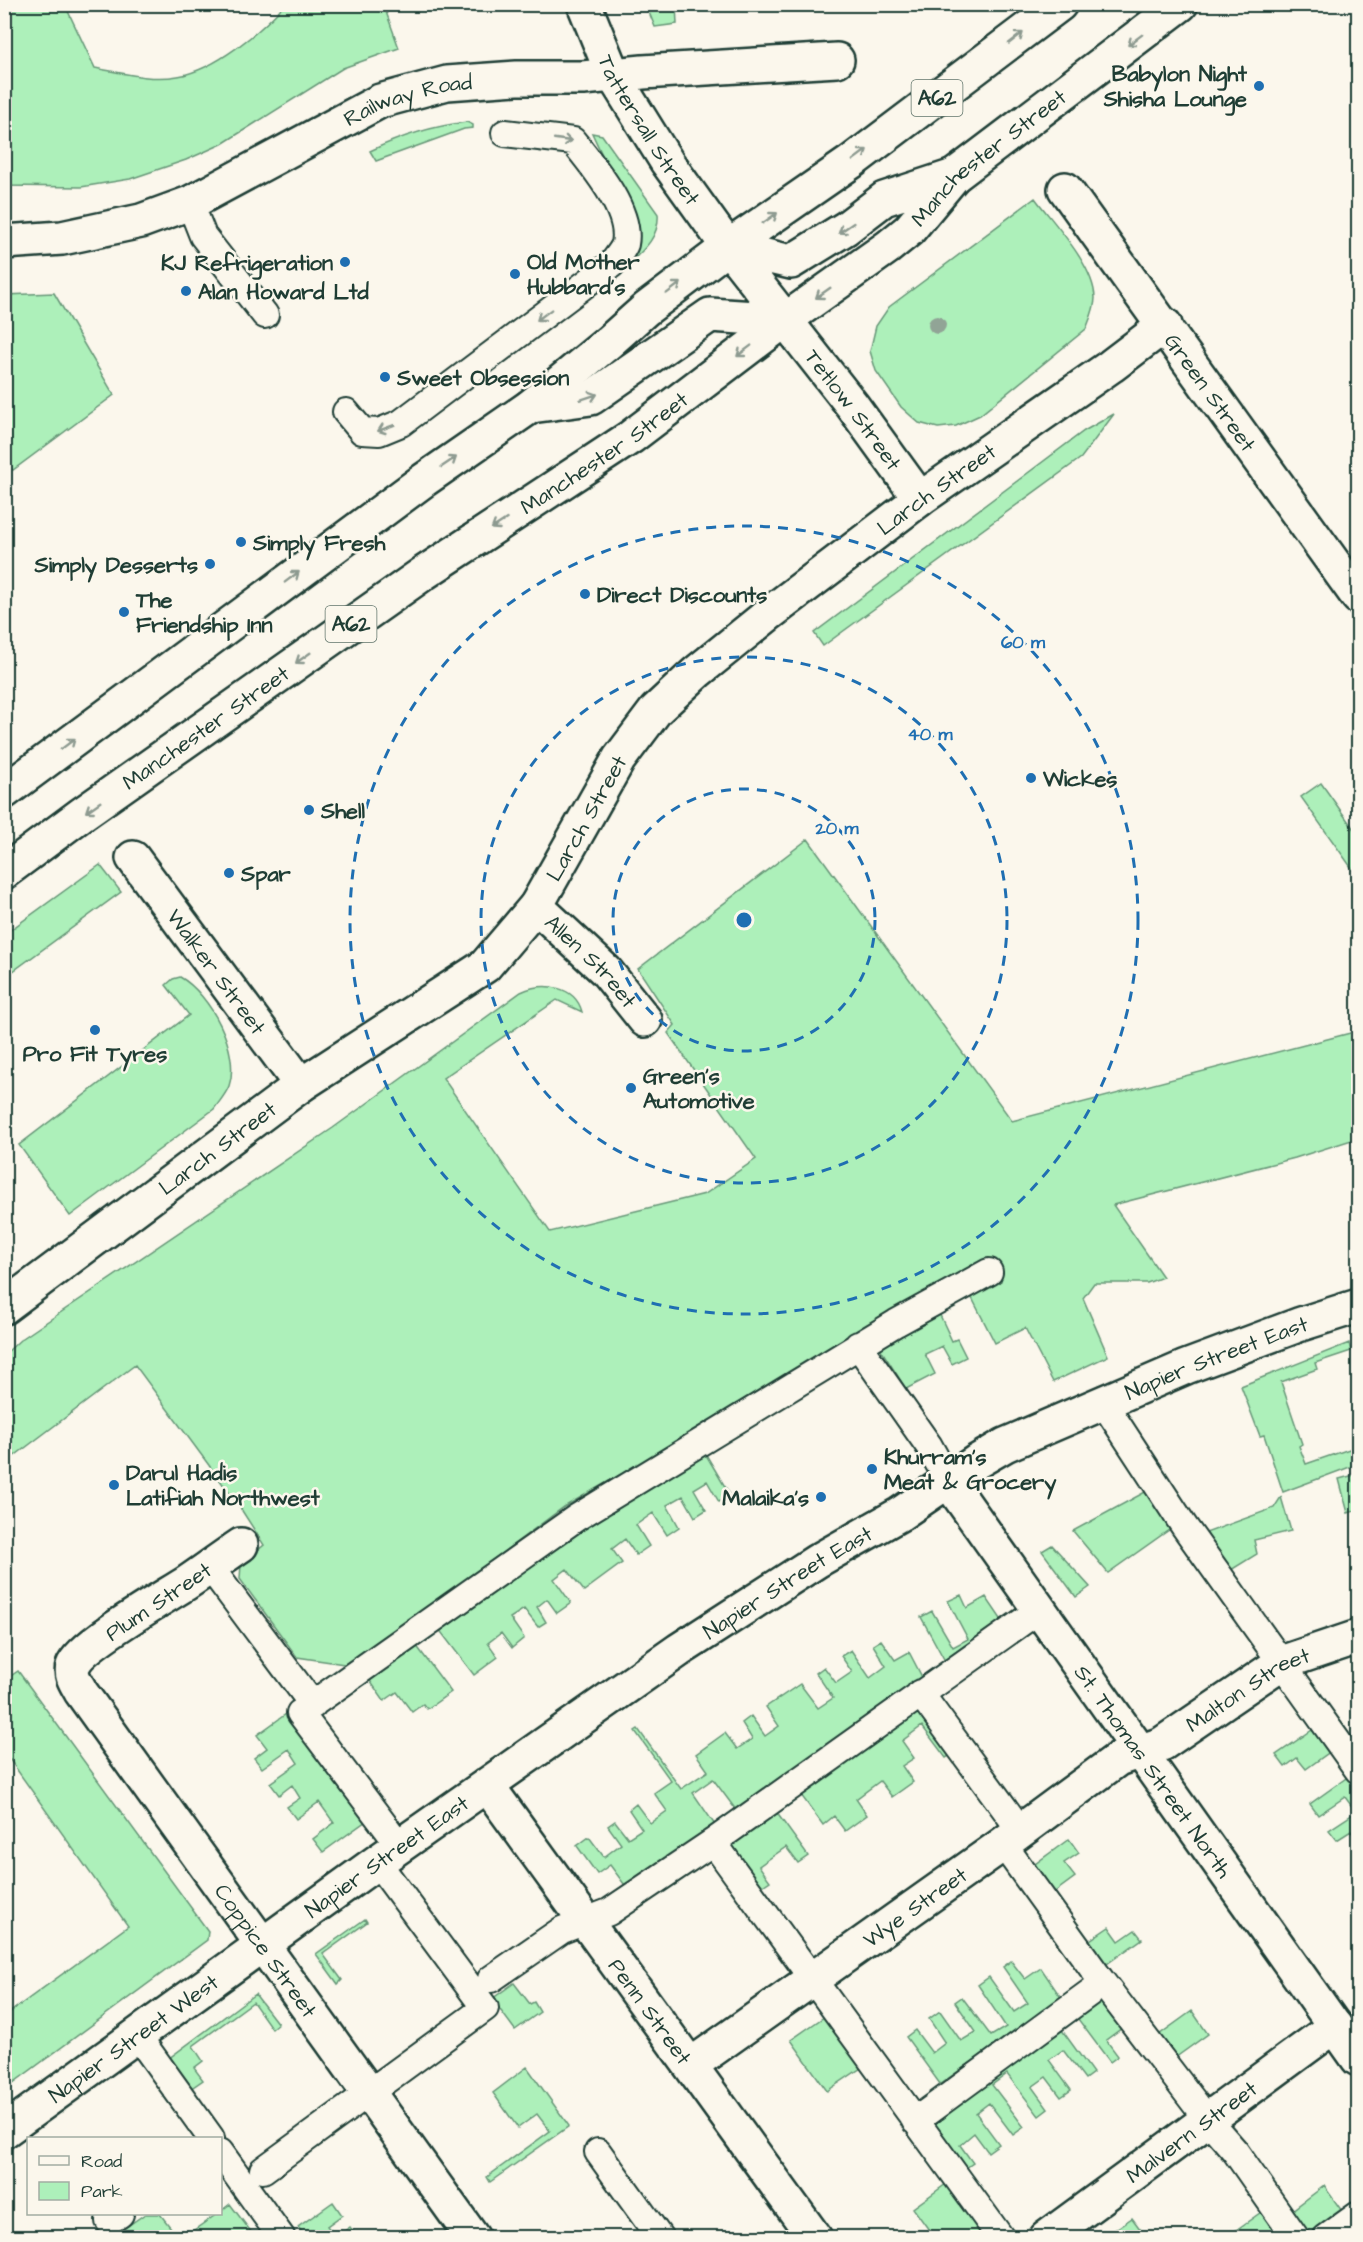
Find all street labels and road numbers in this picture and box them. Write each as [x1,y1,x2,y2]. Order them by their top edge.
street label: Tattersall Street [589,50,707,212]
street label: Railway Road [338,67,473,135]
road number: A62 [912,80,962,116]
street label: Manchester Street [904,82,1073,234]
street label: Green Street [1157,327,1263,458]
street label: Tetlow Street [797,343,908,477]
street label: Manchester Street [515,385,695,523]
street label: Larch Street [871,437,1003,543]
road number: A62 [326,606,376,642]
street label: Manchester Street [116,659,296,798]
street label: Larch Street [539,750,635,887]
street label: Walker Street [159,903,273,1042]
street label: Allen Street [537,908,644,1015]
street label: Larch Street [153,1095,283,1203]
street label: Napier Street East [1120,1309,1312,1409]
street label: Napier Street East [697,1519,879,1648]
street label: Plum Street [99,1555,218,1649]
street label: Malton Street [1180,1640,1314,1740]
street label: St. Thomas Street North [1066,1659,1239,1885]
street label: Napier Street East [299,1788,475,1926]
street label: Wye Street [857,1860,974,1956]
street label: Coppice Street [206,1878,324,2025]
street label: Penn Street [600,1952,699,2072]
street label: Napier Street West [43,1967,225,2111]
street label: Malvern Street [1120,2074,1264,2191]

